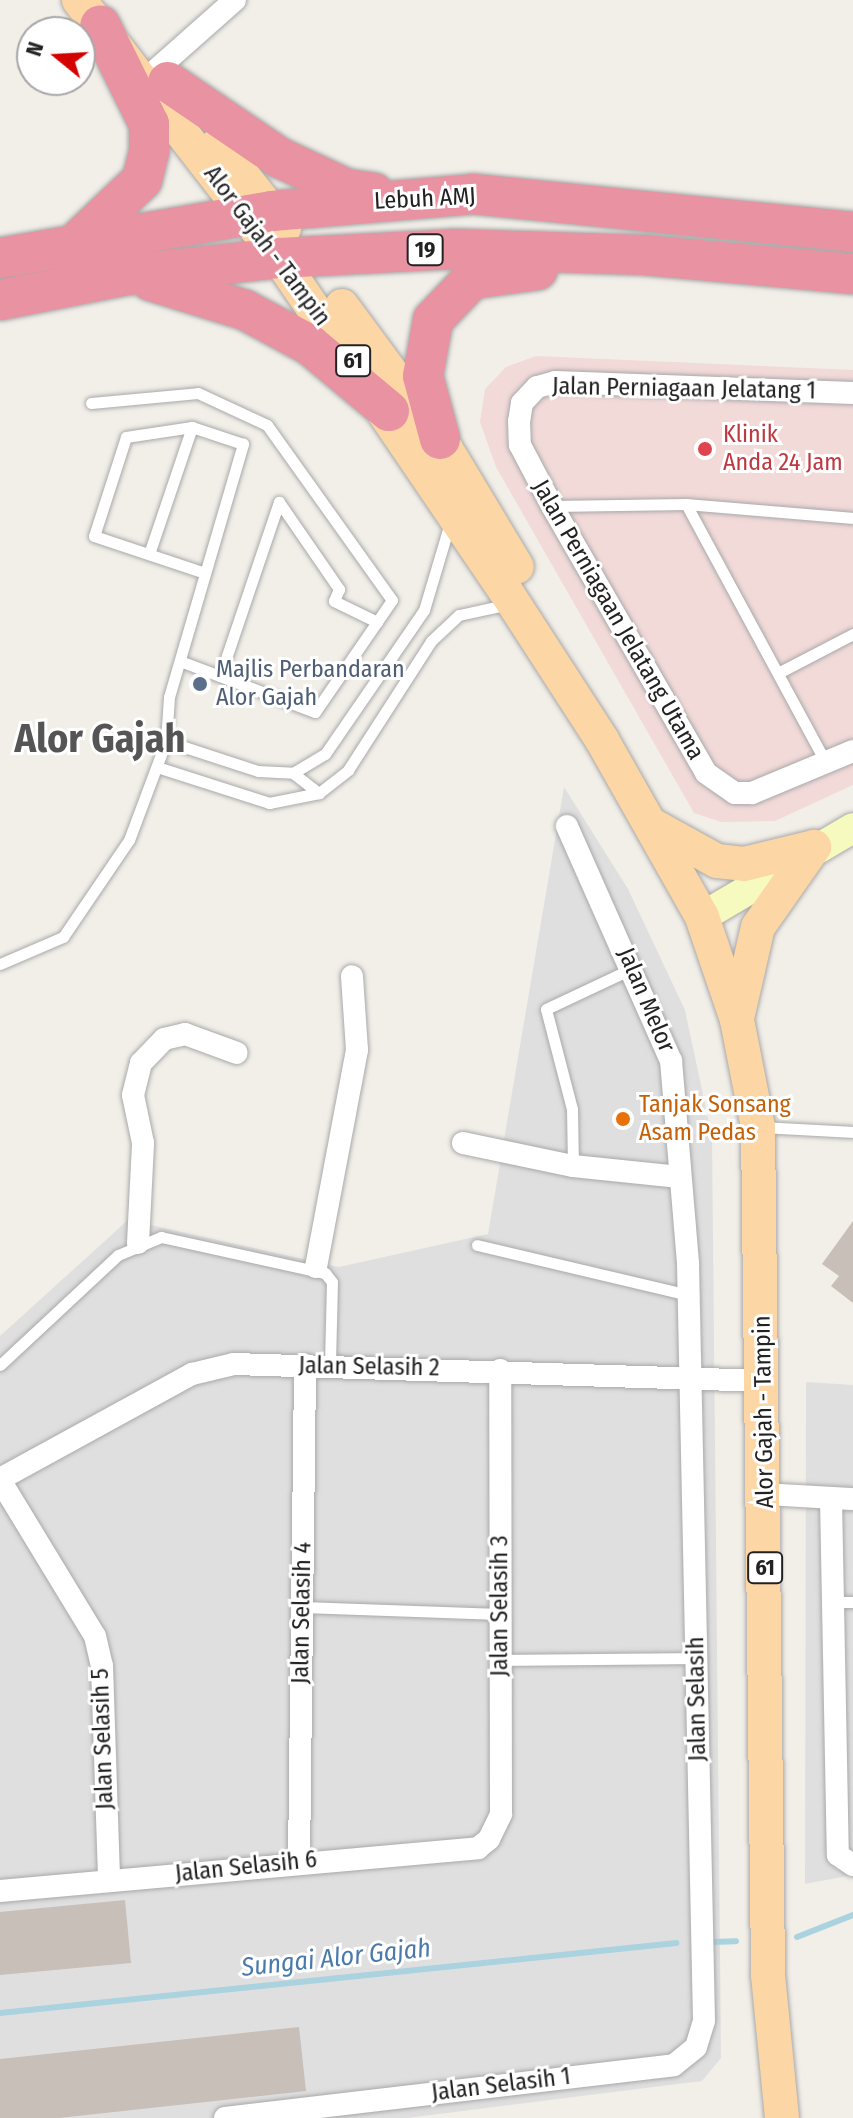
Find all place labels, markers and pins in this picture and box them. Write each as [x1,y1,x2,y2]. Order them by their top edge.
place label: Klinik Anda 24 Jam [723,421,843,477]
marker: Klinik Anda 24 Jam [694,438,716,460]
place label: Majlis Perbandaran Alor Gajah [216,656,405,712]
marker: Majlis Perbandaran Alor Gajah [191,675,209,693]
place label: Tanjak Sonsang Asam Pedas [639,1091,791,1147]
marker: Tanjak Sonsang Asam Pedas [614,1110,632,1128]

